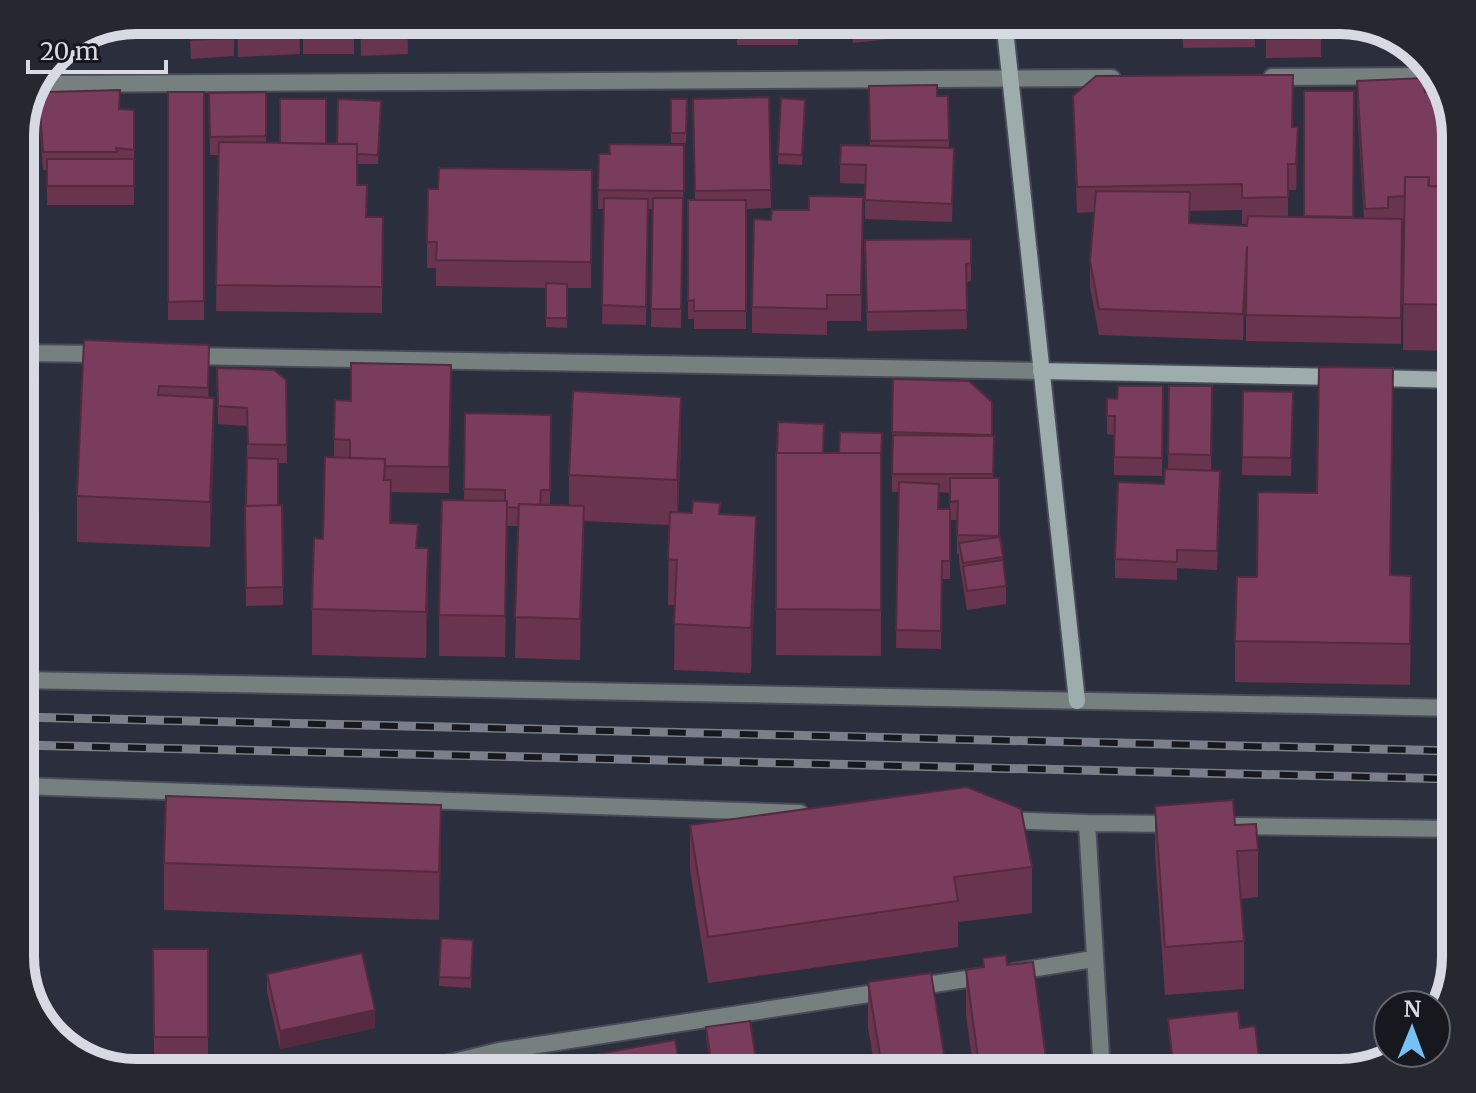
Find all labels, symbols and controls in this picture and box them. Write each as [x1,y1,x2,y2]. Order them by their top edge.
scale bar [28,24,166,74]
text: 20 m [40,36,99,67]
north arrow [1372,989,1452,1069]
text: N [1403,995,1422,1023]

